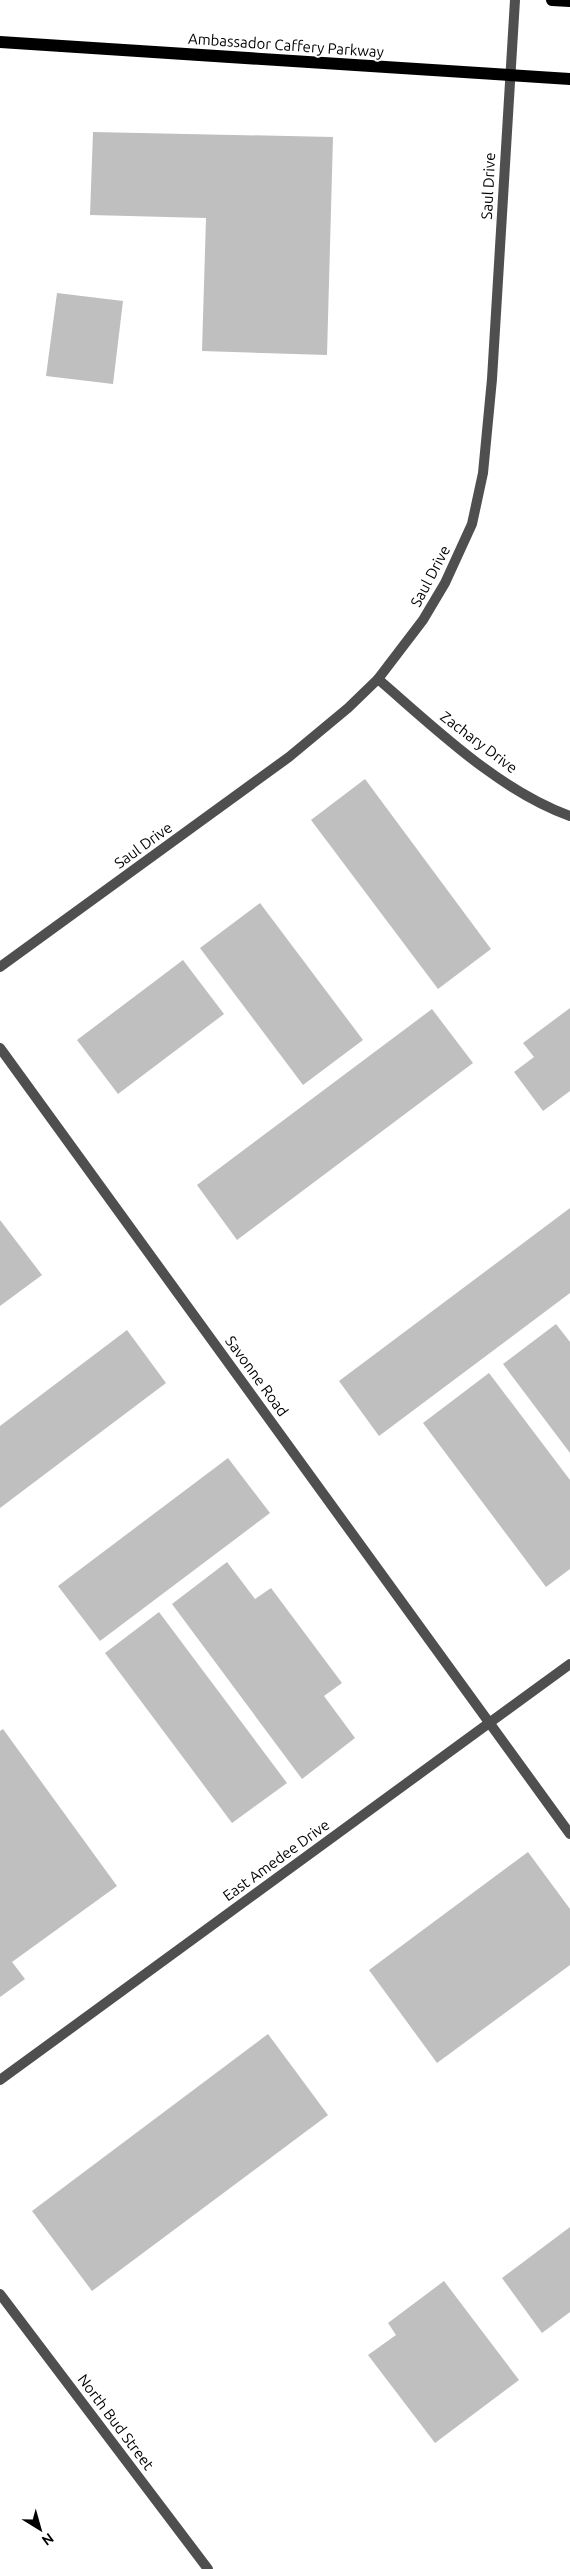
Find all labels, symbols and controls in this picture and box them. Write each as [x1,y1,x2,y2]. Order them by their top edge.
street label: Ambassador Caffery Parkway [188,30,384,60]
street label: Saul Drive [478,152,498,220]
street label: Saul Drive [407,542,453,610]
street label: Zachary Drive [437,708,521,776]
street label: Saul Drive [111,818,175,872]
street label: Savonne Road [222,1333,292,1419]
street label: East Amedee Drive [220,1816,332,1904]
street label: North Bud Street [75,2371,158,2473]
north arrow [15,2504,65,2554]
text: N [39,2530,57,2549]

